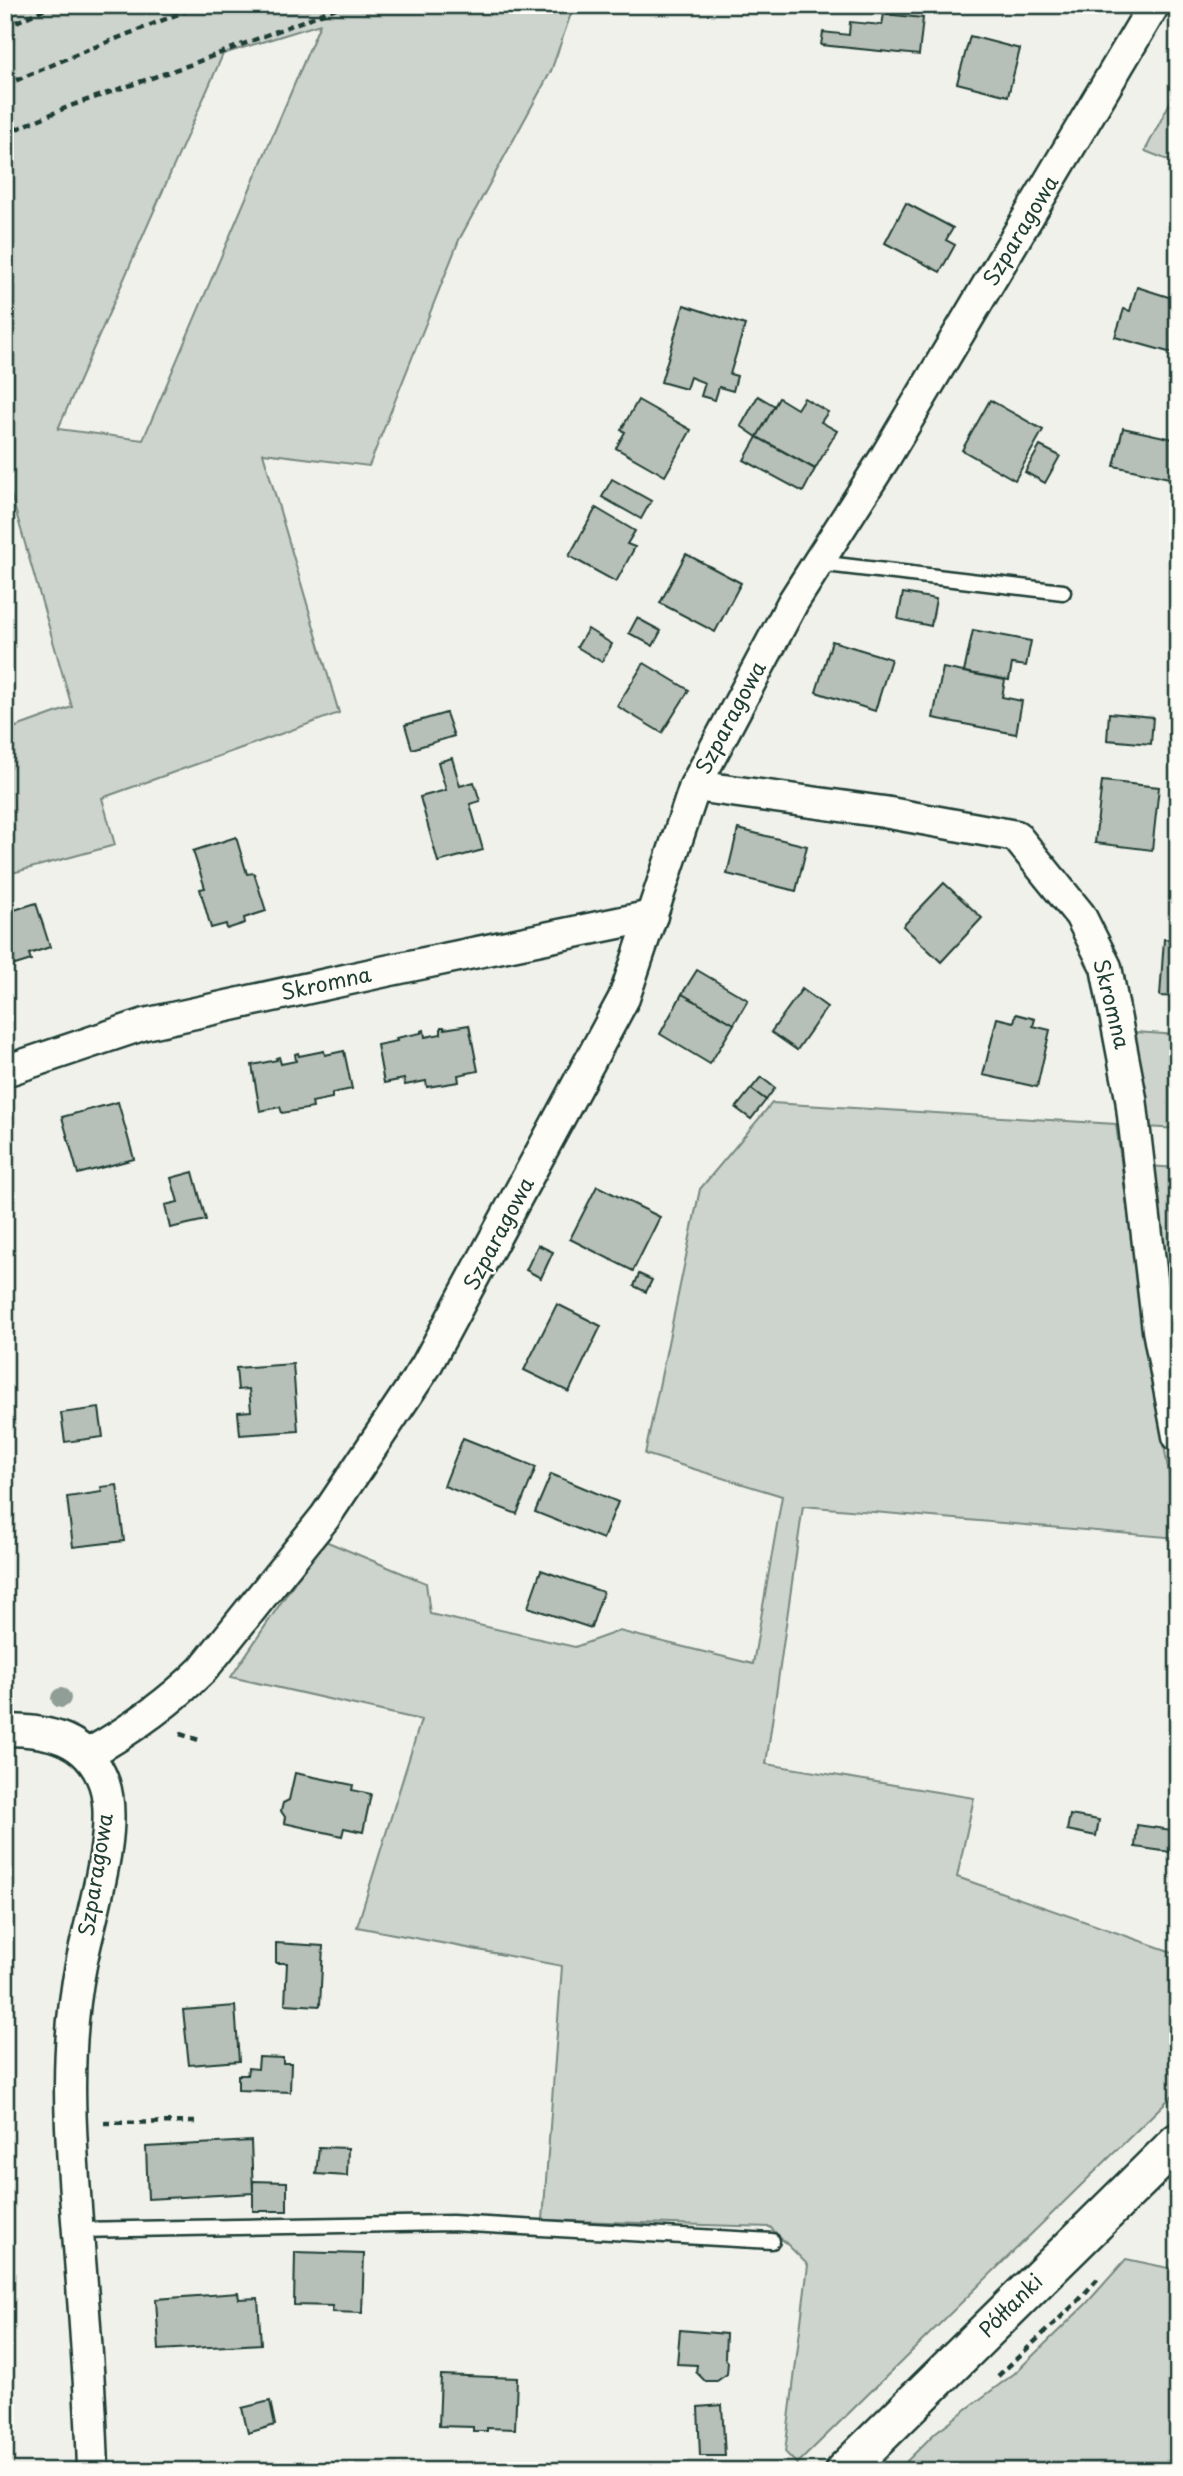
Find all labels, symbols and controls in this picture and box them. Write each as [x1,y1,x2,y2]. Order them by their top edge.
street label: Szparagowa [974,168,1065,291]
street label: Szparagowa [686,654,773,779]
street label: Skromna [1086,955,1140,1052]
street label: Skromna [277,957,374,1007]
street label: Szparagowa [454,1170,541,1295]
street label: Szparagowa [69,1811,120,1938]
street label: Półłanki [970,2265,1049,2344]

